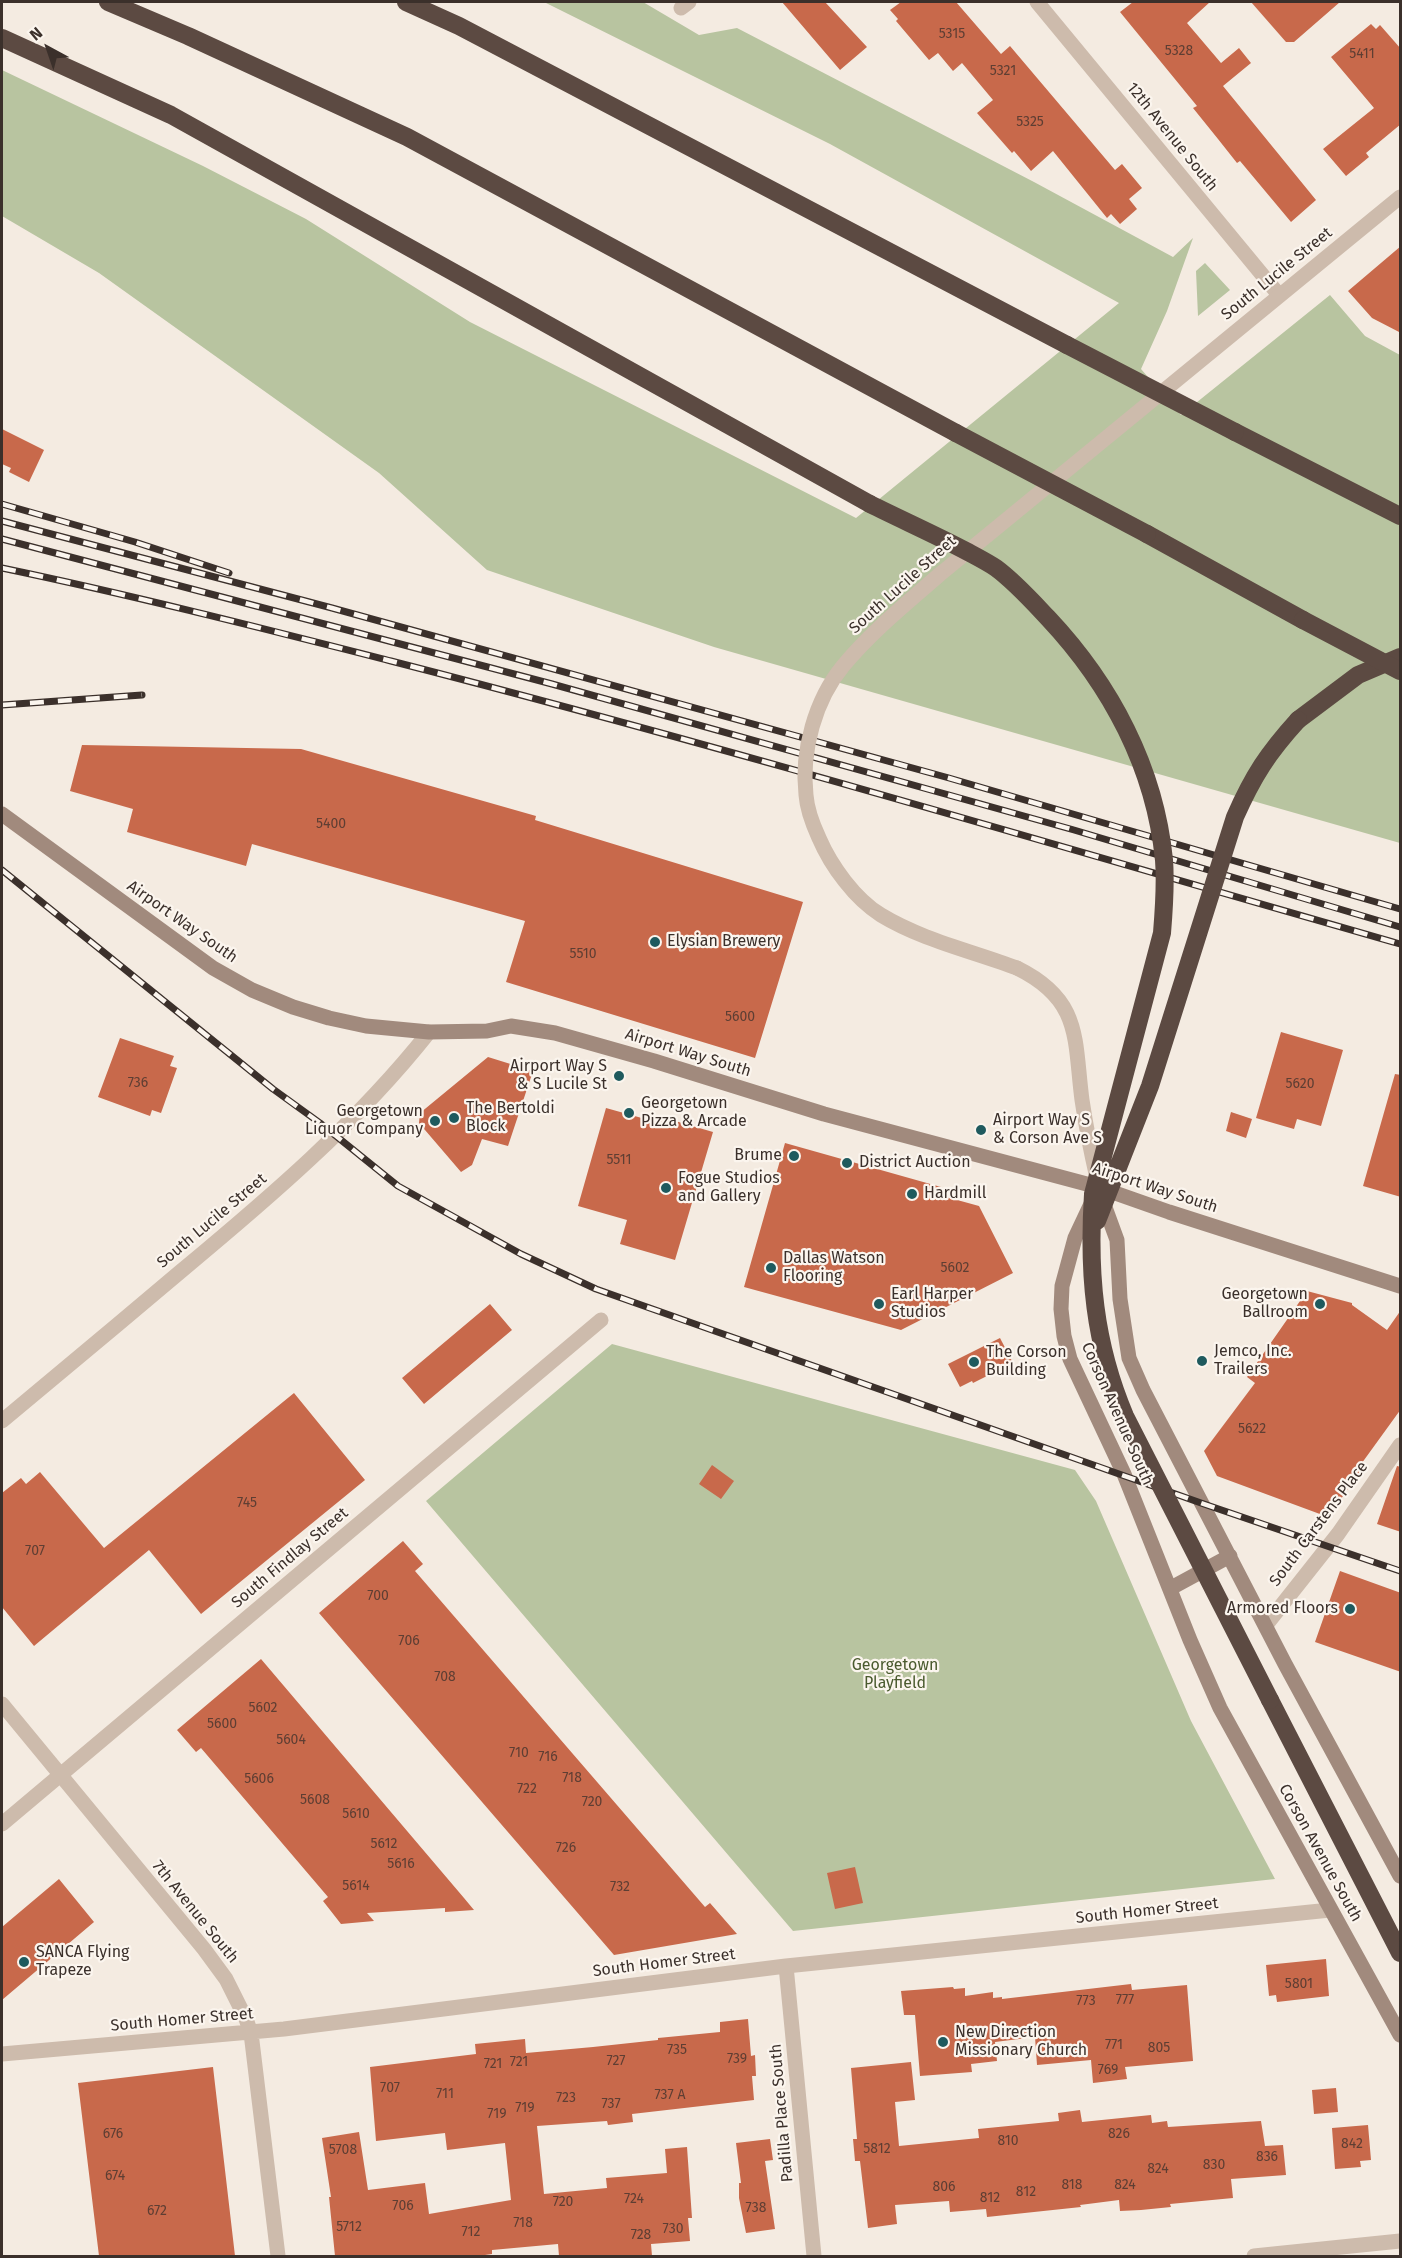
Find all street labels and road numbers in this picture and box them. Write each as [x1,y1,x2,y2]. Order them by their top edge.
street label: 12th Avenue South [1122,79,1222,195]
street label: South Lucile Street [1218,223,1336,325]
street label: South Lucile Street [846,532,960,638]
street label: Airport Way South [123,877,241,967]
street label: Airport Way South [623,1025,753,1081]
street label: Airport Way South [1090,1159,1220,1217]
street label: South Lucile Street [153,1170,271,1272]
street label: Corson Avenue South [1077,1340,1157,1488]
street label: South Carstens Place [1266,1458,1372,1590]
street label: South Findlay Street [228,1504,352,1612]
street label: Corson Avenue South [1274,1781,1366,1925]
street label: 7th Avenue South [148,1857,242,1967]
street label: South Homer Street [1075,1894,1219,1928]
street label: South Homer Street [592,1945,736,1981]
street label: South Homer Street [110,2004,254,2036]
street label: Padilla Place South [766,2043,798,2183]

